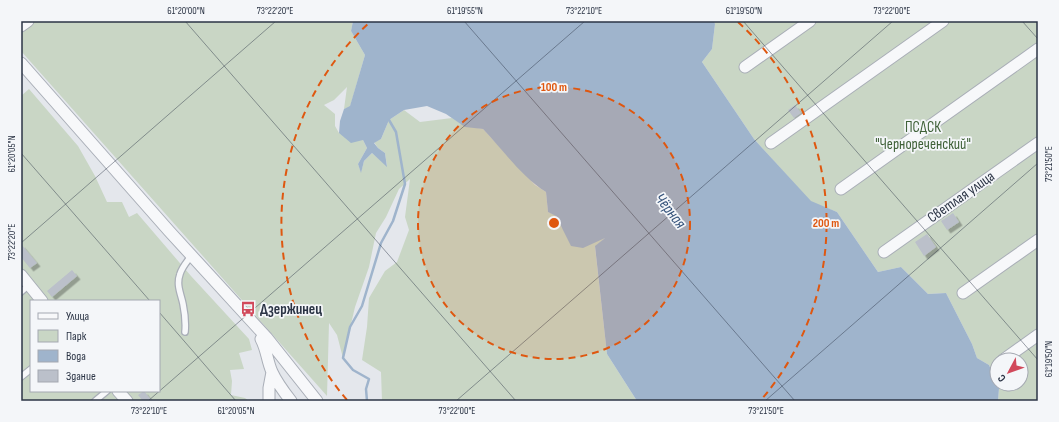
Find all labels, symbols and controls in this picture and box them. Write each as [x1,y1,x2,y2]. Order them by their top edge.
text: 61°20'00"N [167,5,205,17]
text: 73°22'20"E [257,5,293,17]
text: 61°19'55"N [447,5,483,17]
text: 73°22'10"E [566,5,602,17]
text: 61°19'50"N [726,5,762,17]
text: 73°22'00"E [874,5,910,17]
text: 100 m [541,80,567,95]
park label: ПСДСК "Чернореченский" [875,118,971,154]
text: 61°20'05"N [6,135,18,173]
text: 73°21'50"E [1043,146,1055,182]
street label: Светлая улица [924,167,999,227]
water label: Чёрная [650,190,690,233]
centre of rings [547,216,561,230]
text: 200 m [813,216,839,231]
text: 73°22'20"E [6,224,18,260]
legend [30,300,160,392]
bus stop icon: Дзержинец [239,300,257,318]
place label: Дзержинец [260,300,322,319]
text: Улица [66,309,90,324]
text: Парк [66,329,87,344]
text: 61°19'50"N [1043,341,1055,377]
text: Вода [66,349,86,364]
north arrow [989,352,1029,392]
text: Здание [66,369,96,384]
text: С [995,372,1009,385]
text: 73°22'10"E [131,405,167,417]
text: 61°20'05"N [217,405,255,417]
text: 73°22'00"E [439,405,475,417]
text: 73°21'50"E [748,405,784,417]

